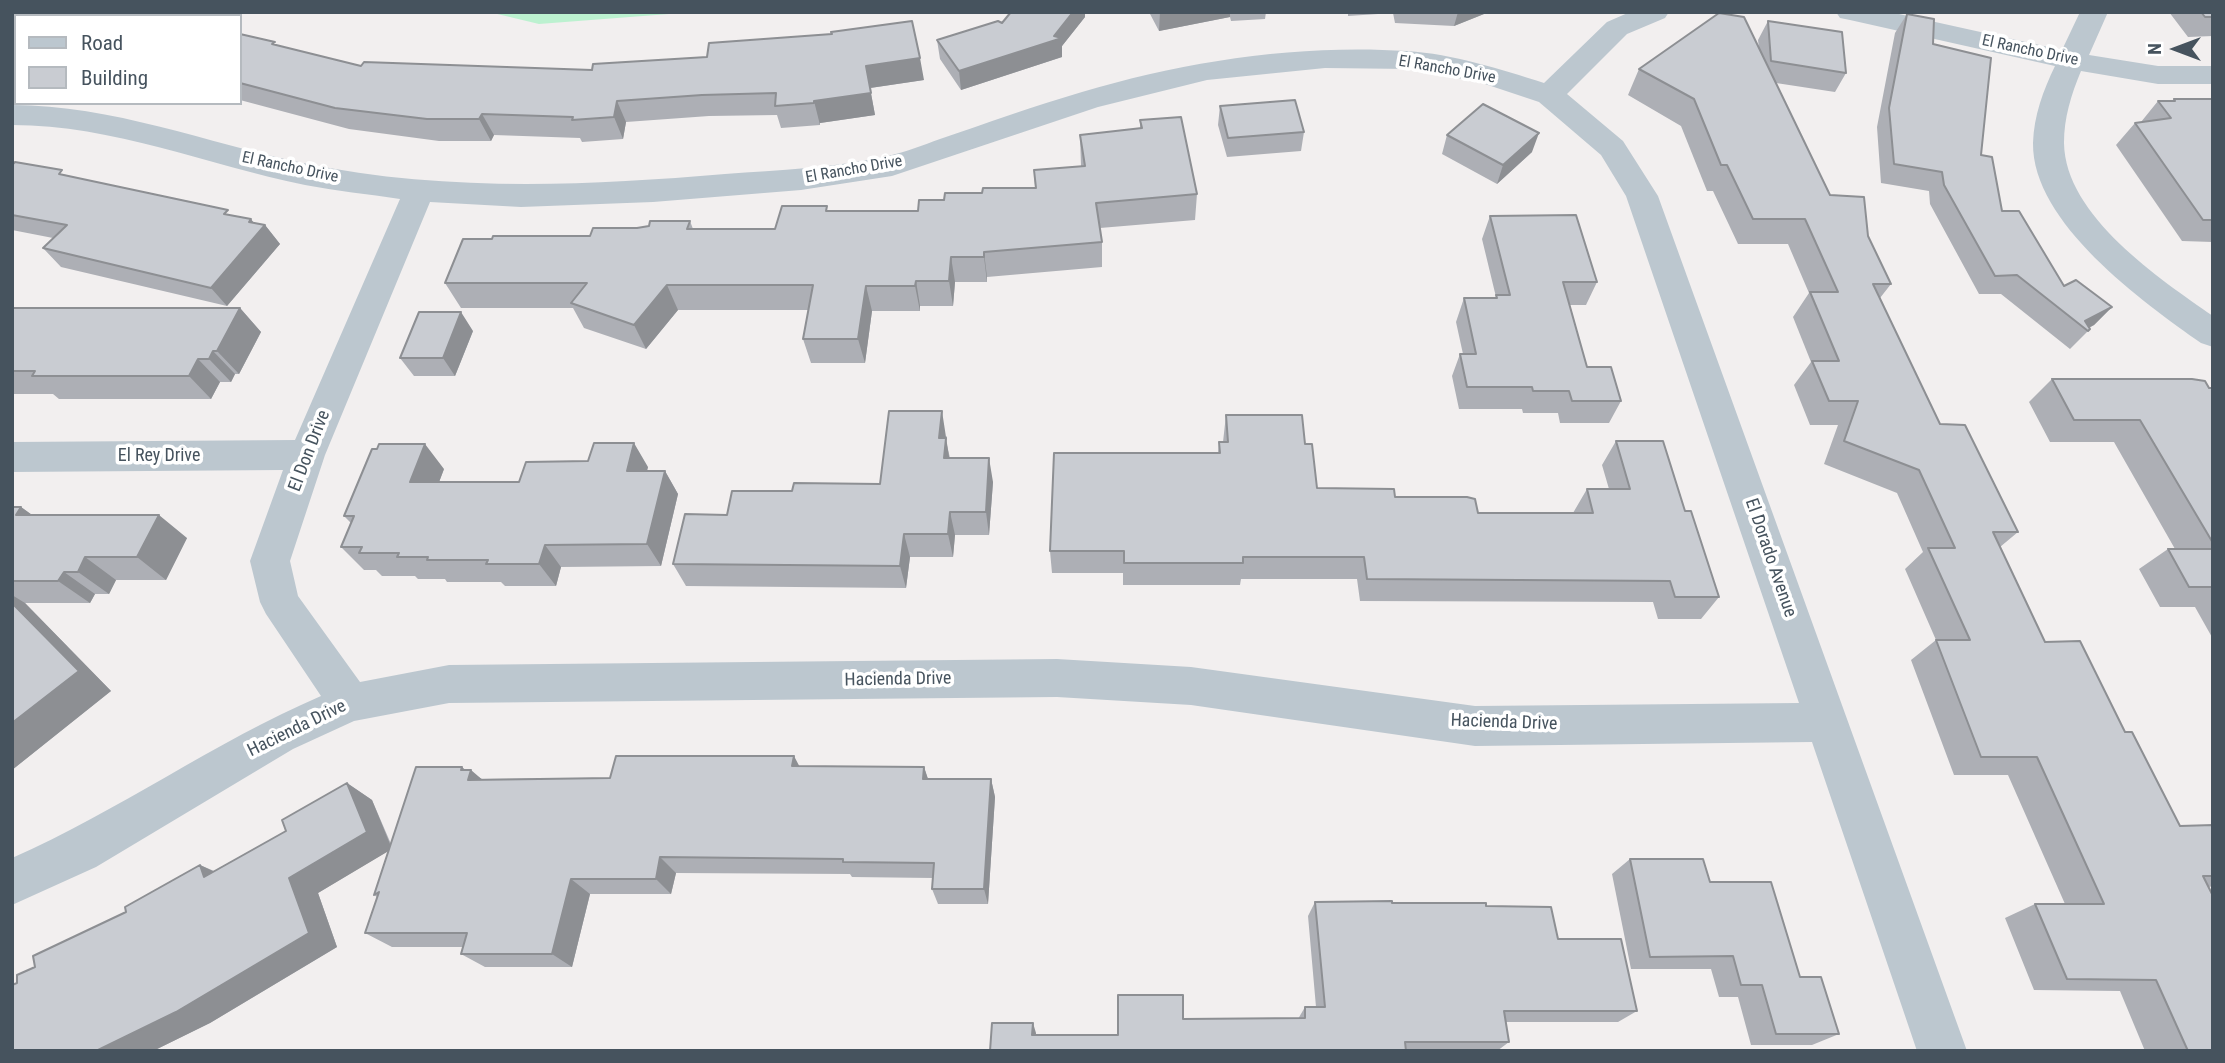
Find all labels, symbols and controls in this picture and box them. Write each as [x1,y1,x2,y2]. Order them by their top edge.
legend [14,14,242,105]
north arrow [2141,14,2211,84]
text: Road [81,31,123,55]
street label: El Rancho Drive [1980,31,2080,71]
text: N [2143,43,2166,55]
street label: El Rancho Drive [1397,52,1497,88]
text: Building [81,66,148,90]
street label: El Rancho Drive [240,148,340,188]
street label: El Rancho Drive [804,152,904,188]
street label: El Don Drive [285,407,335,495]
street label: El Rey Drive [118,445,200,467]
street label: El Dorado Avenue [1740,496,1800,620]
street label: Hacienda Drive [844,668,952,692]
street label: Hacienda Drive [244,696,350,762]
street label: Hacienda Drive [1450,710,1558,736]

